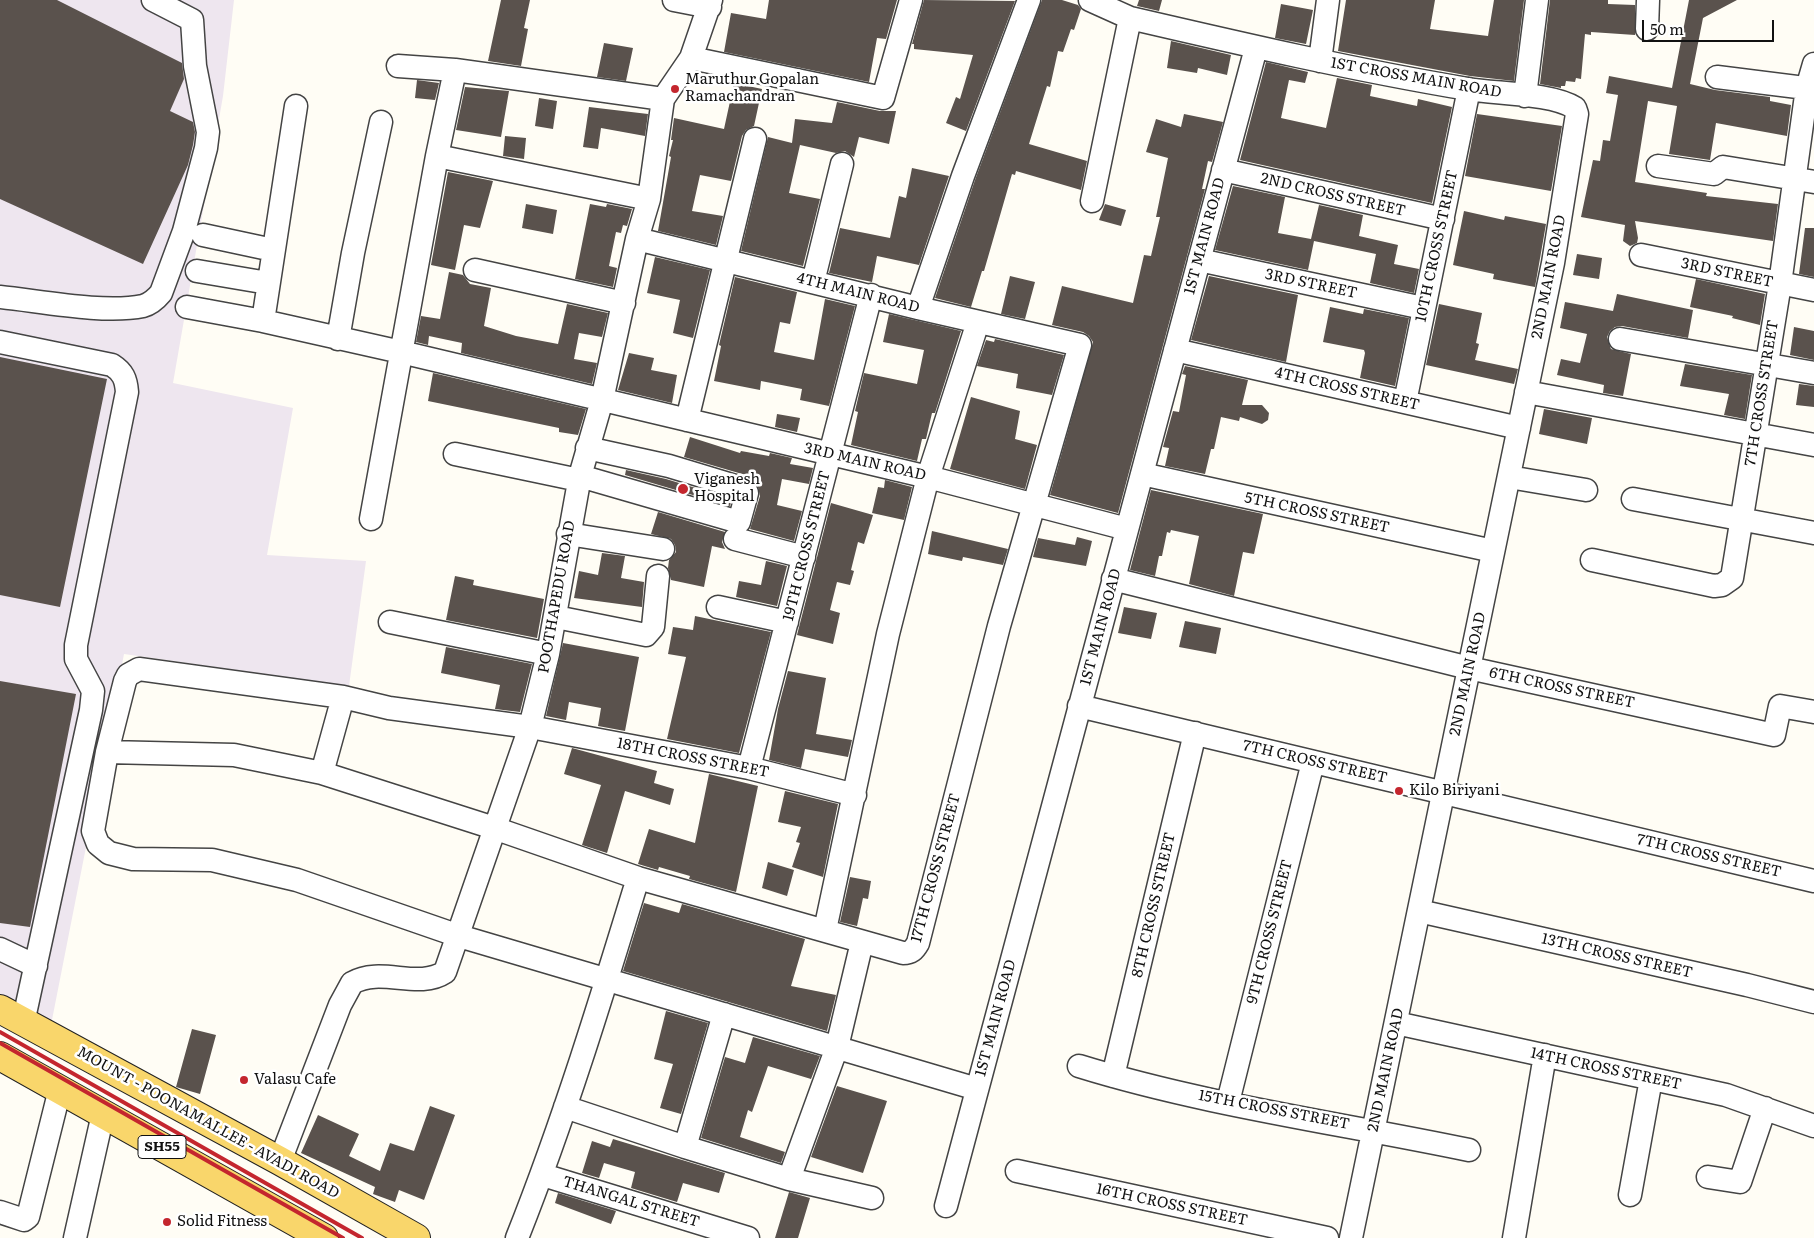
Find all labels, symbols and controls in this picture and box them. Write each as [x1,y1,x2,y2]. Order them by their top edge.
scale bar [1644,10,1776,42]
text: 50 m [1650,17,1684,40]
street label: 1ST CROSS MAIN ROAD [1329,54,1503,102]
place label: Maruthur Gopalan Ramachandran [685,71,819,106]
marker: Maruthur Gopalan Ramachandran [669,83,681,95]
street label: 10TH CROSS STREET [1412,168,1462,324]
street label: 2ND CROSS STREET [1259,170,1407,220]
street label: 1ST MAIN ROAD [1181,176,1229,296]
street label: 2ND MAIN ROAD [1528,214,1570,340]
street label: 3RD STREET [1679,254,1775,292]
street label: 3RD STREET [1263,265,1359,303]
street label: 4TH MAIN ROAD [795,269,921,317]
street label: 7TH CROSS STREET [1742,319,1782,467]
street label: 4TH CROSS STREET [1273,364,1421,414]
street label: 3RD MAIN ROAD [802,439,928,485]
street label: 19TH CROSS STREET [780,469,834,623]
place label: Viganesh Hospital [694,471,760,506]
marker: Viganesh Hospital [676,482,690,496]
street label: 5TH CROSS STREET [1243,489,1391,537]
street label: POOTHAPEDU ROAD [535,519,579,675]
street label: 1ST MAIN ROAD [1077,567,1125,687]
street label: 2ND MAIN ROAD [1446,611,1490,737]
street label: 6TH CROSS STREET [1488,664,1636,712]
street label: 18TH CROSS STREET [615,734,771,782]
street label: 7TH CROSS STREET [1241,737,1389,787]
place label: Kilo Biriyani [1409,782,1500,800]
marker: Kilo Biriyani [1393,785,1405,797]
street label: 17TH CROSS STREET [907,792,965,944]
street label: 8TH CROSS STREET [1129,831,1179,979]
street label: 7TH CROSS STREET [1635,831,1783,881]
street label: 9TH CROSS STREET [1243,858,1297,1006]
street label: 13TH CROSS STREET [1540,930,1694,982]
street label: 1ST MAIN ROAD [972,958,1020,1078]
street label: 2ND MAIN ROAD [1364,1007,1408,1133]
street label: MOUNT - POONAMALLEE - AVADI ROAD [74,1043,342,1203]
street label: 14TH CROSS STREET [1529,1044,1683,1094]
place label: Valasu Cafe [254,1071,336,1089]
marker: Valasu Cafe [238,1074,250,1086]
street label: 15TH CROSS STREET [1197,1086,1351,1134]
road number: SH55 [138,1136,186,1158]
street label: THANGAL STREET [560,1173,702,1231]
street label: 16TH CROSS STREET [1095,1180,1249,1230]
place label: Solid Fitness [177,1213,267,1231]
marker: Solid Fitness [161,1216,173,1228]

